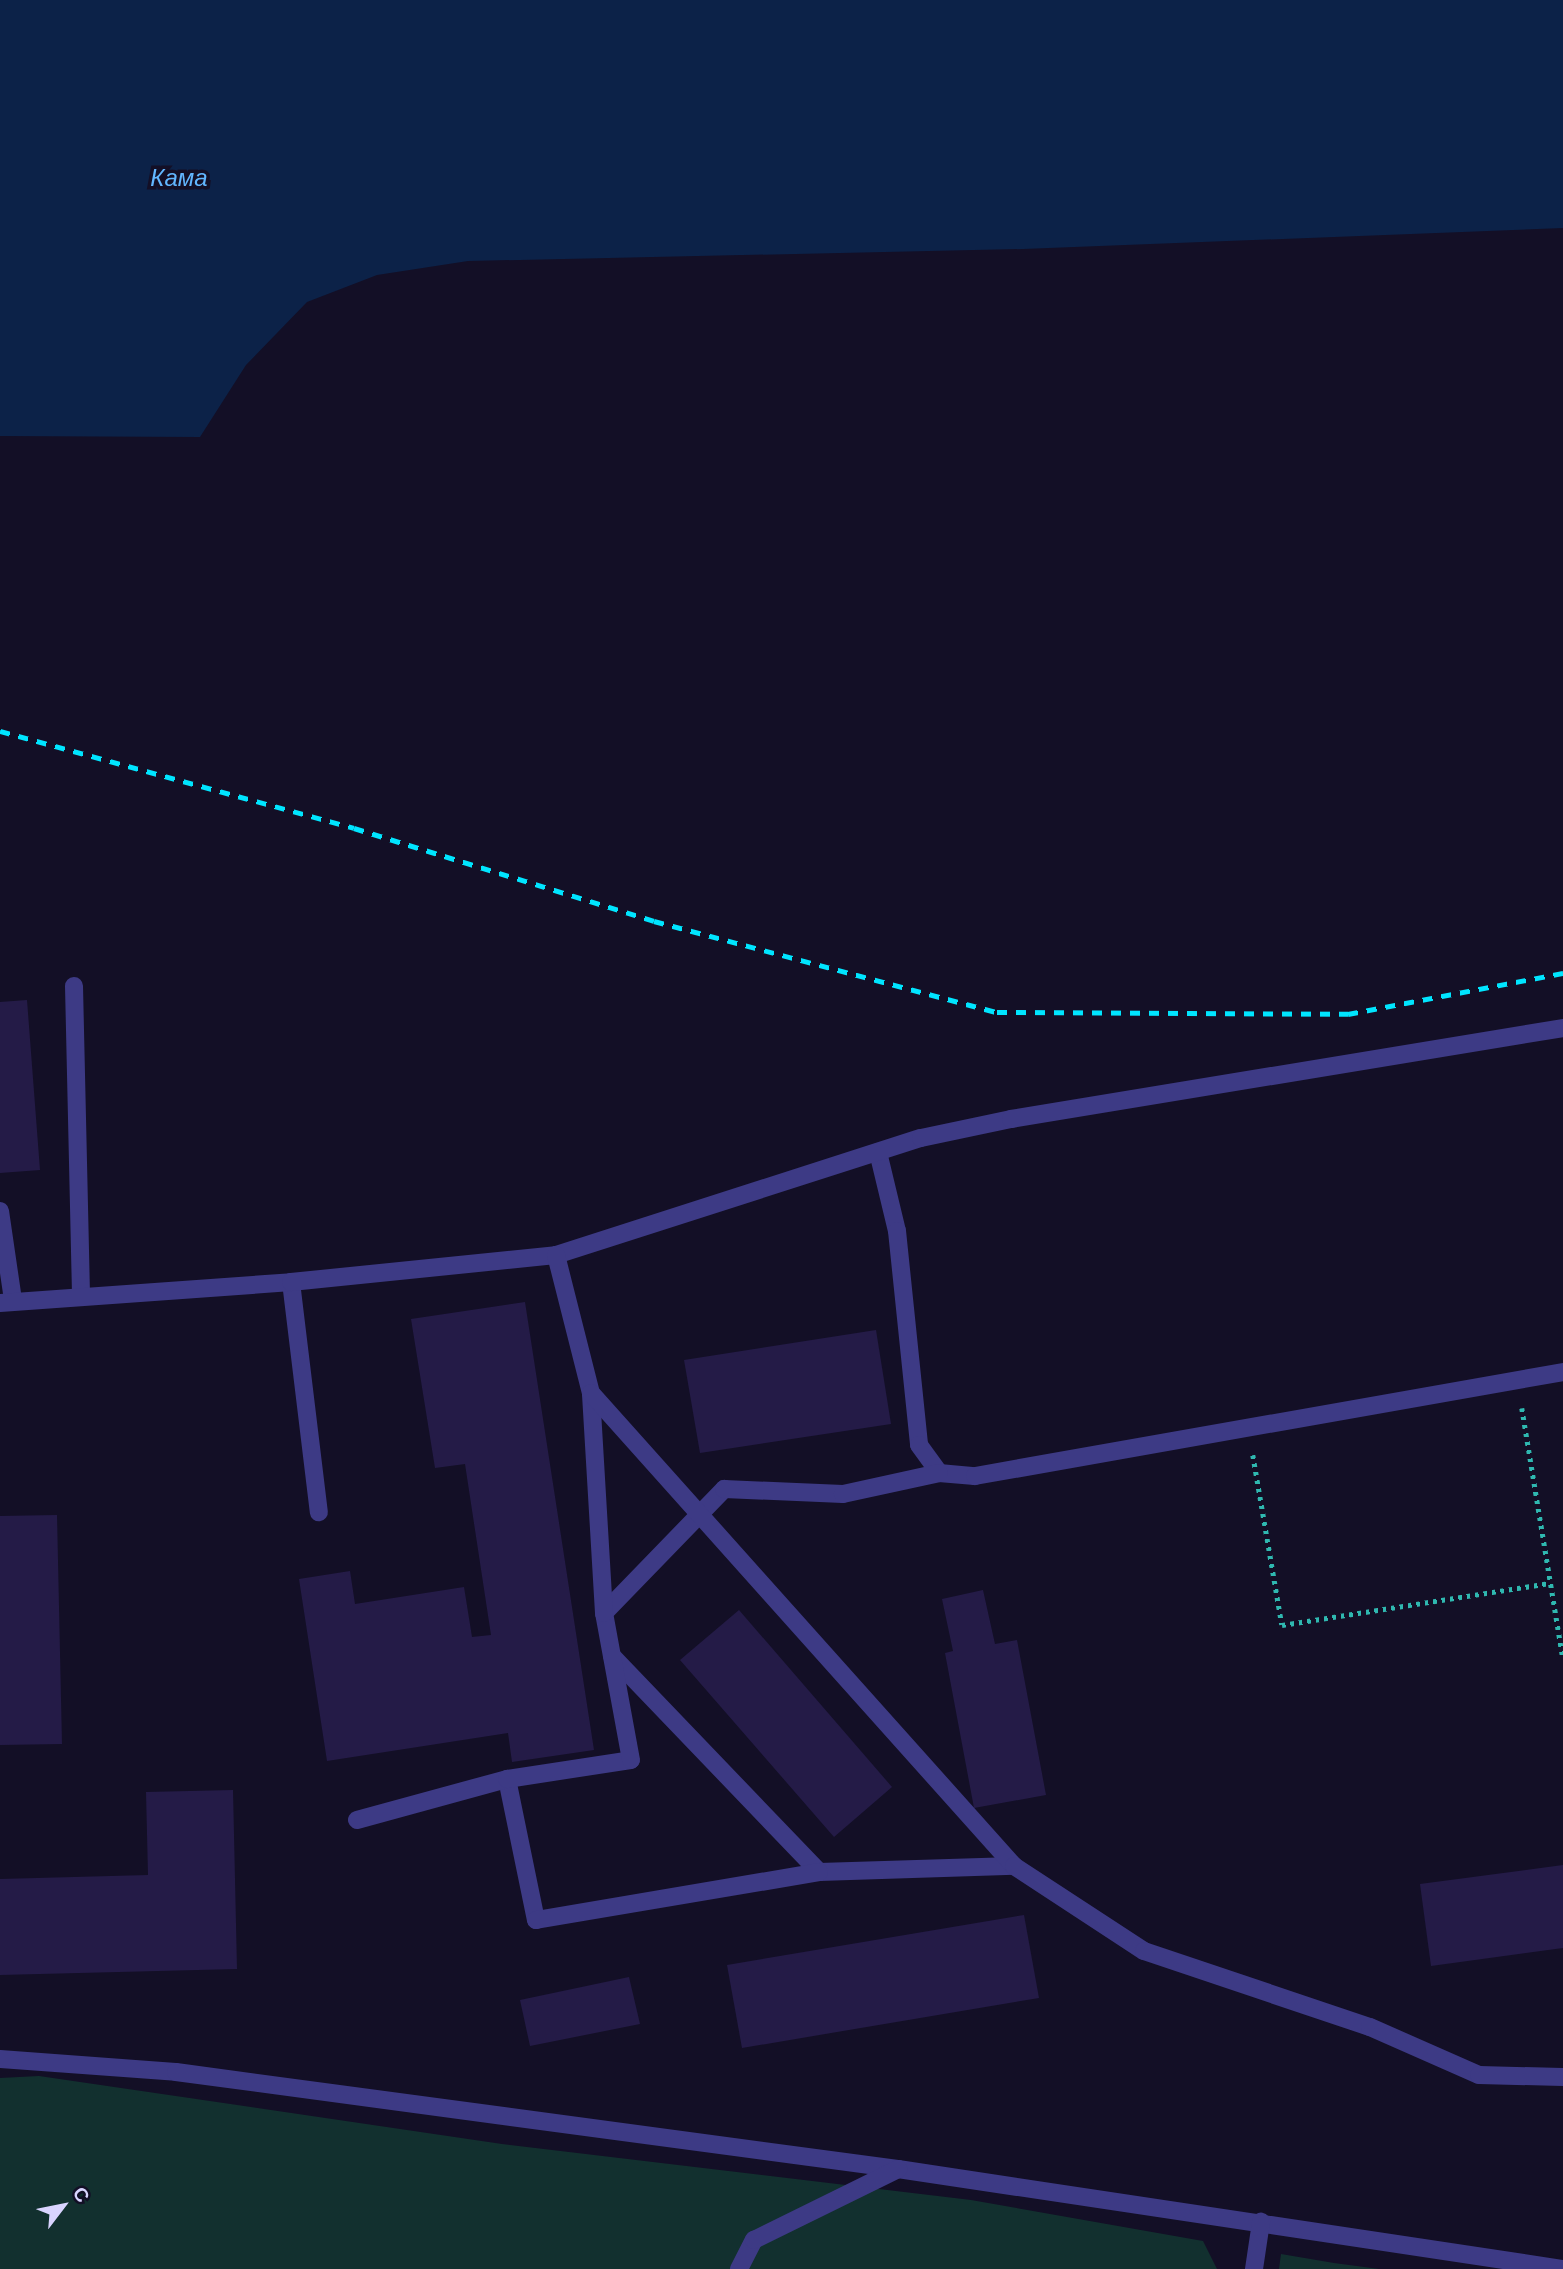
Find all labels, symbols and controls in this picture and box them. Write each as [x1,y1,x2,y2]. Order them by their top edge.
water label: Кама [150,164,208,192]
north arrow [28,2171,98,2241]
text: С [67,2182,95,2207]

